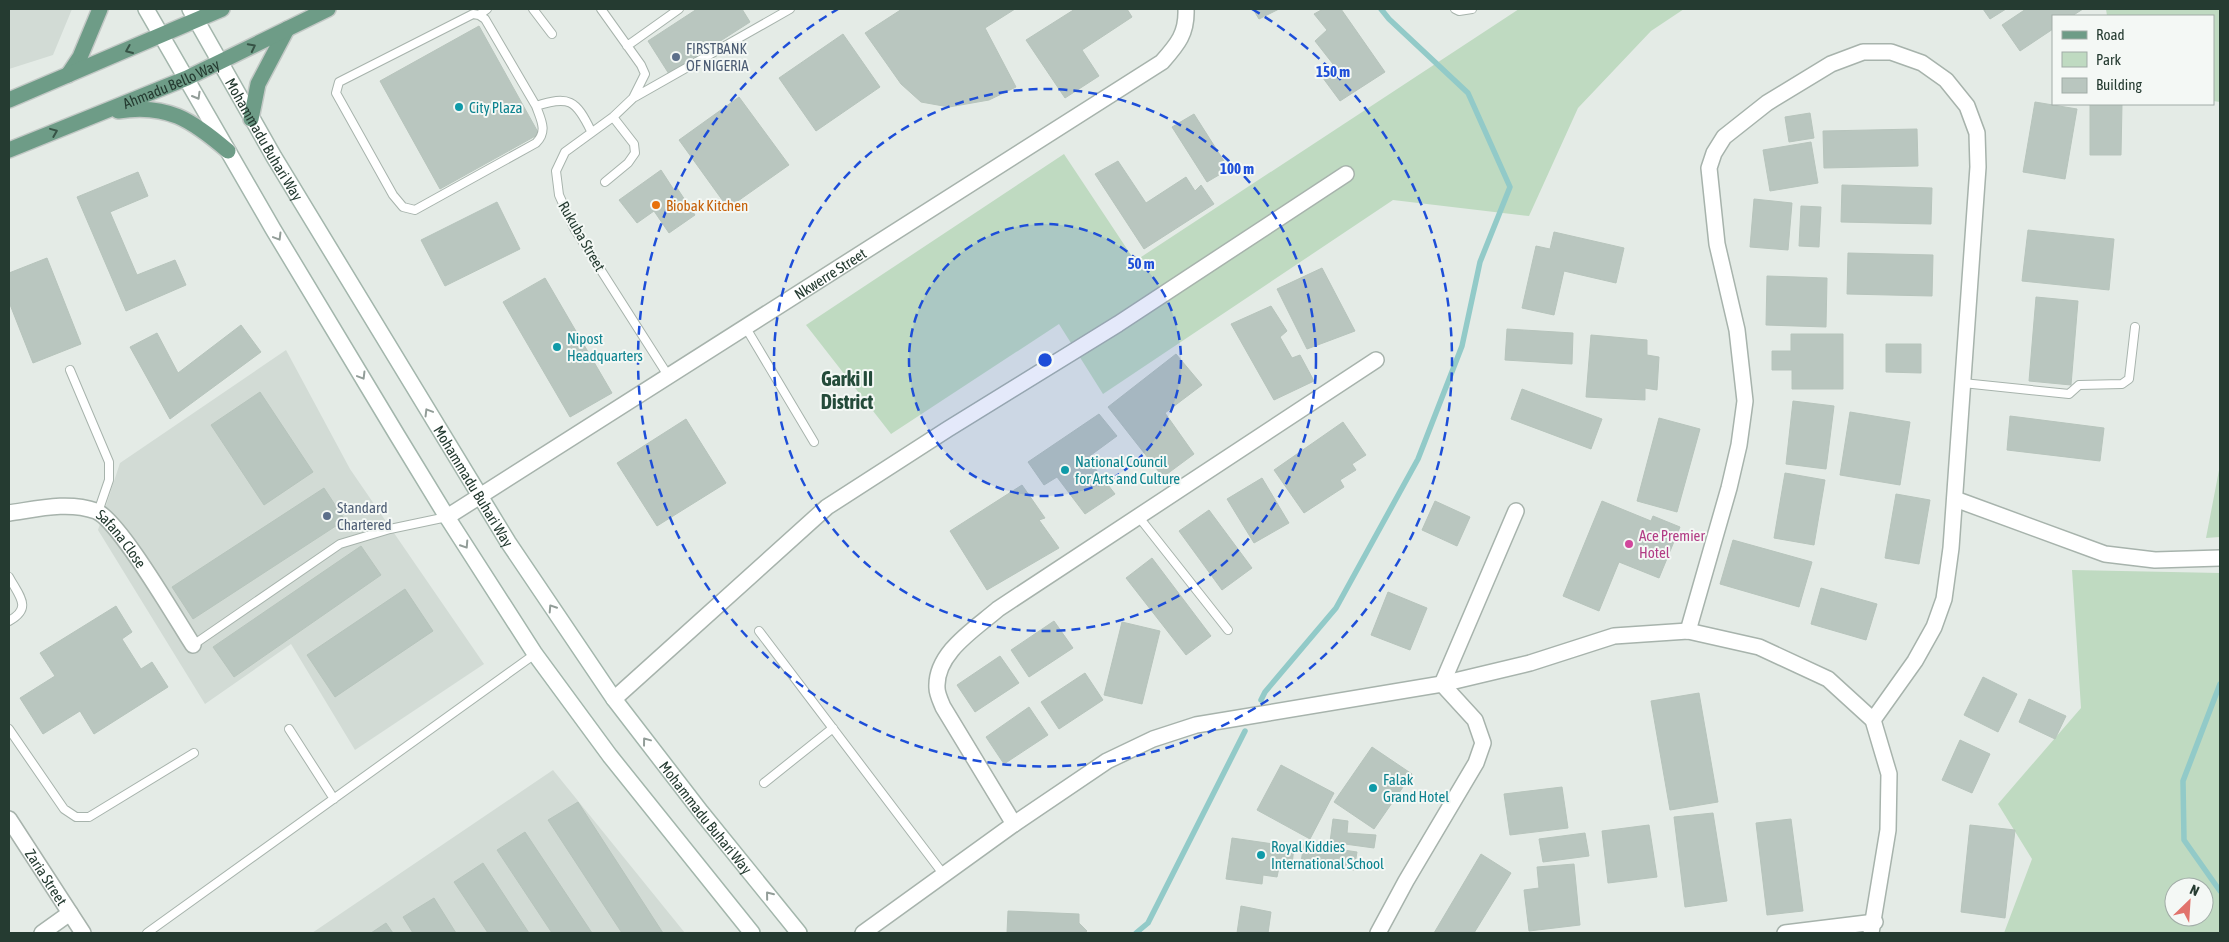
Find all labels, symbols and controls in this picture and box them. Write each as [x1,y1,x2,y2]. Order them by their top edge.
legend [2052,15,2214,105]
text: Road [2096,26,2125,43]
place label: FIRSTBANK OF NIGERIA [686,40,749,74]
one-way arrow [246,43,255,53]
one-way arrow [126,44,134,54]
marker: FIRSTBANK OF NIGERIA [670,51,682,63]
text: Park [2096,51,2121,68]
street label: Ahmadu Bello Way [120,55,222,112]
text: 150 m [1316,63,1350,80]
street label: Mohammadu Buhari Way [222,75,307,203]
text: Building [2096,76,2142,93]
one-way arrow [191,91,201,100]
place label: City Plaza [469,99,522,116]
marker: City Plaza [453,101,465,113]
one-way arrow [49,127,58,138]
text: 100 m [1220,160,1254,177]
place label: Biobak Kitchen [666,197,748,214]
street label: Rukuba Street [555,198,609,274]
marker: Biobak Kitchen [650,199,662,211]
one-way arrow [271,232,281,241]
street label: Nkwerre Street [791,244,869,302]
text: 50 m [1128,255,1155,272]
place label: Nipost Headquarters [567,330,643,364]
marker: Nipost Headquarters [551,341,563,353]
centre of rings [1036,351,1054,369]
district label: Garki II District [821,367,873,413]
one-way arrow [355,371,365,380]
one-way arrow [424,408,434,417]
street label: Mohammadu Buhari Way [431,422,517,550]
place label: National Council for Arts and Culture [1075,453,1180,487]
marker: National Council for Arts and Culture [1059,464,1071,476]
place label: Standard Chartered [337,499,392,533]
street label: Safana Close [93,505,150,571]
marker: Standard Chartered [321,510,333,522]
place label: Ace Premier Hotel [1639,527,1705,561]
marker: Ace Premier Hotel [1623,538,1635,550]
one-way arrow [458,540,468,549]
one-way arrow [549,605,558,614]
one-way arrow [643,737,652,747]
street label: Mohammadu Buhari Way [656,758,756,877]
place label: Falak Grand Hotel [1383,771,1449,805]
marker: Falak Grand Hotel [1367,782,1379,794]
place label: Royal Kiddies International School [1271,838,1384,872]
street label: Zaria Street [22,846,71,908]
marker: Royal Kiddies International School [1255,849,1267,861]
north arrow [2164,877,2214,927]
text: N [2187,881,2202,899]
one-way arrow [765,892,774,901]

